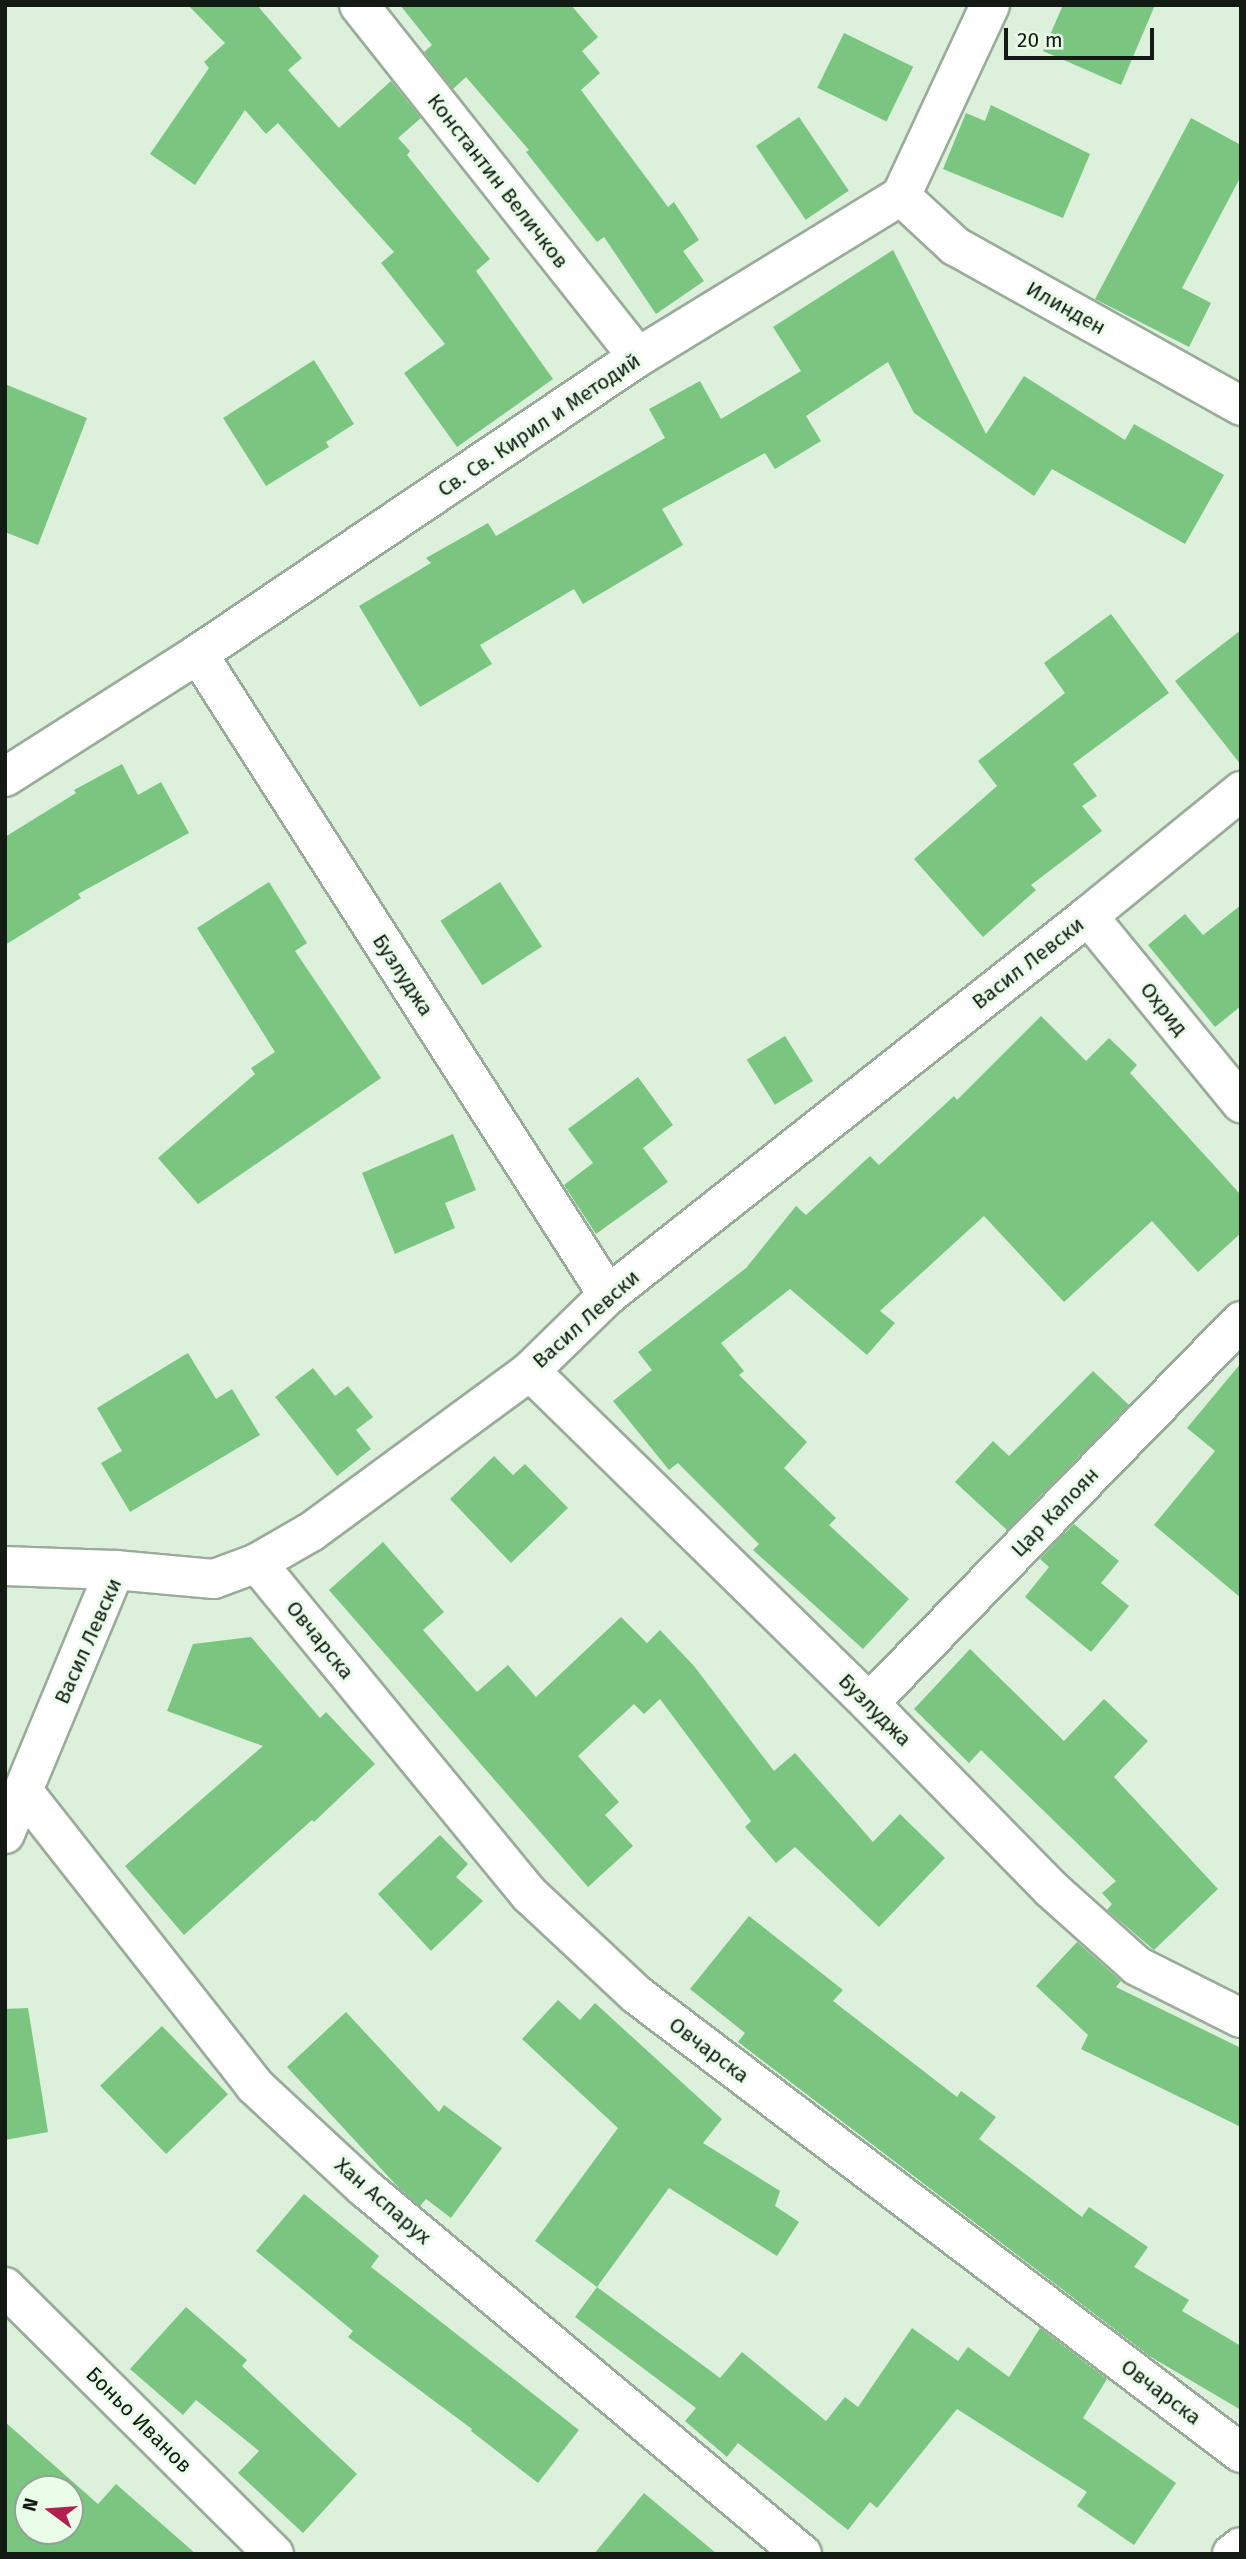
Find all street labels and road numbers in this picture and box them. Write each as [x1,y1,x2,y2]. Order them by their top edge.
street label: Константин Величков [422,89,574,273]
street label: Илинден [1022,276,1110,340]
street label: Св. Св. Кирил и Методий [433,348,645,502]
street label: Васил Левски [967,911,1089,1015]
street label: Бузлуджа [367,929,439,1021]
street label: Охрид [1135,977,1193,1041]
street label: Васил Левски [527,1264,645,1374]
street label: Цар Калоян [1006,1462,1104,1562]
street label: Васил Левски [49,1574,127,1708]
street label: Овчарска [281,1596,359,1684]
street label: Бузлуджа [833,1668,917,1752]
street label: Овчарска [664,2012,754,2088]
street label: Хан Аспарух [330,2152,436,2250]
street label: Овчарска [1116,2354,1206,2430]
street label: Боньо Иванов [81,2362,197,2478]

